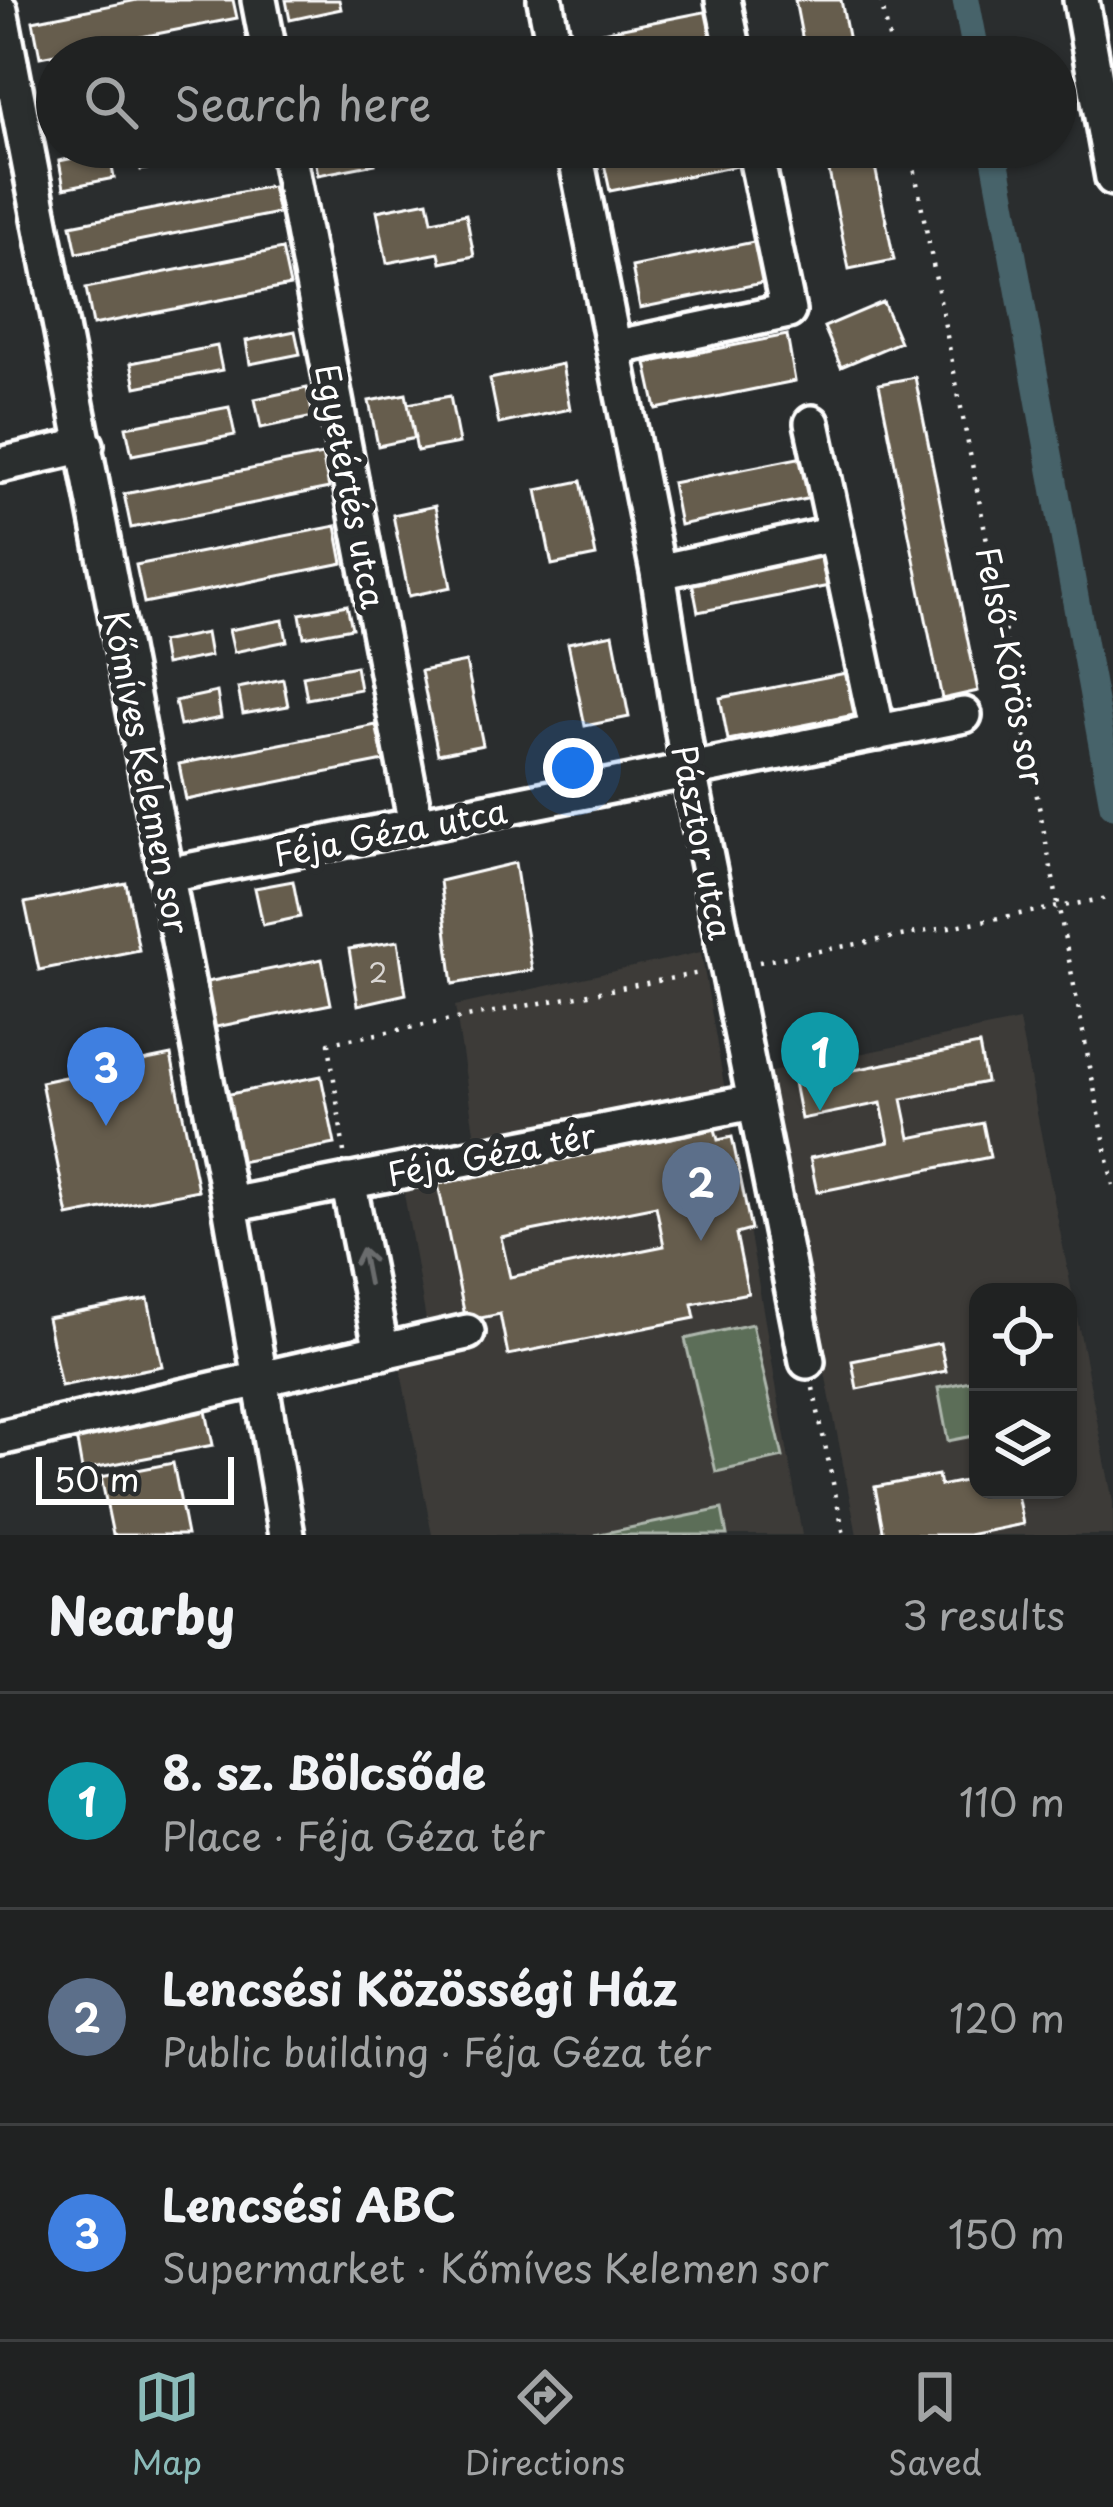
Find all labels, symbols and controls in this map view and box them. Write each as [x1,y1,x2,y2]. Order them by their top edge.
search box [36,36,1077,168]
text: Search here [174,68,431,136]
icon: search [78,69,144,135]
street label: Egyetértés utca [304,360,400,613]
street label: Felső-Körös sor [964,542,1060,791]
street label: Kőmíves Kelemen sor [92,606,204,939]
your location [543,738,603,798]
street label: Pásztor utca [661,741,747,944]
street label: Féja Géza utca [269,784,511,878]
house number: 2 [368,951,388,992]
pin: 1 [781,1012,859,1111]
pin: 3 [67,1027,145,1126]
street label: Féja Géza tér [382,1108,600,1198]
pin: 2 [662,1142,740,1241]
one-way arrow [353,1248,375,1287]
map controls [969,1283,1077,1499]
button: locate [969,1283,1077,1391]
button: layers [969,1391,1077,1499]
scale bar [36,1451,234,1504]
text: 50 m [54,1453,140,1503]
text: Nearby [48,1575,235,1652]
text: 3 results [902,1584,1065,1643]
text: 8. sz. Bölcsőde [162,1737,486,1805]
text: 1 [78,1771,96,1830]
text: 110 m [959,1771,1065,1830]
text: Place · Féja Géza tér [162,1805,545,1864]
text: Lencsési Közösségi Ház [162,1953,678,2021]
text: 2 [73,1987,101,2046]
text: 120 m [949,1987,1065,2046]
text: Public building · Féja Géza tér [162,2021,711,2080]
text: Lencsési ABC [162,2169,456,2237]
text: 3 [74,2203,100,2262]
text: 150 m [948,2203,1065,2262]
text: Supermarket · Kőmíves Kelemen sor [162,2237,829,2296]
tab: Map [131,2364,202,2486]
tab: Directions [465,2364,625,2486]
tab: Saved [888,2364,982,2486]

